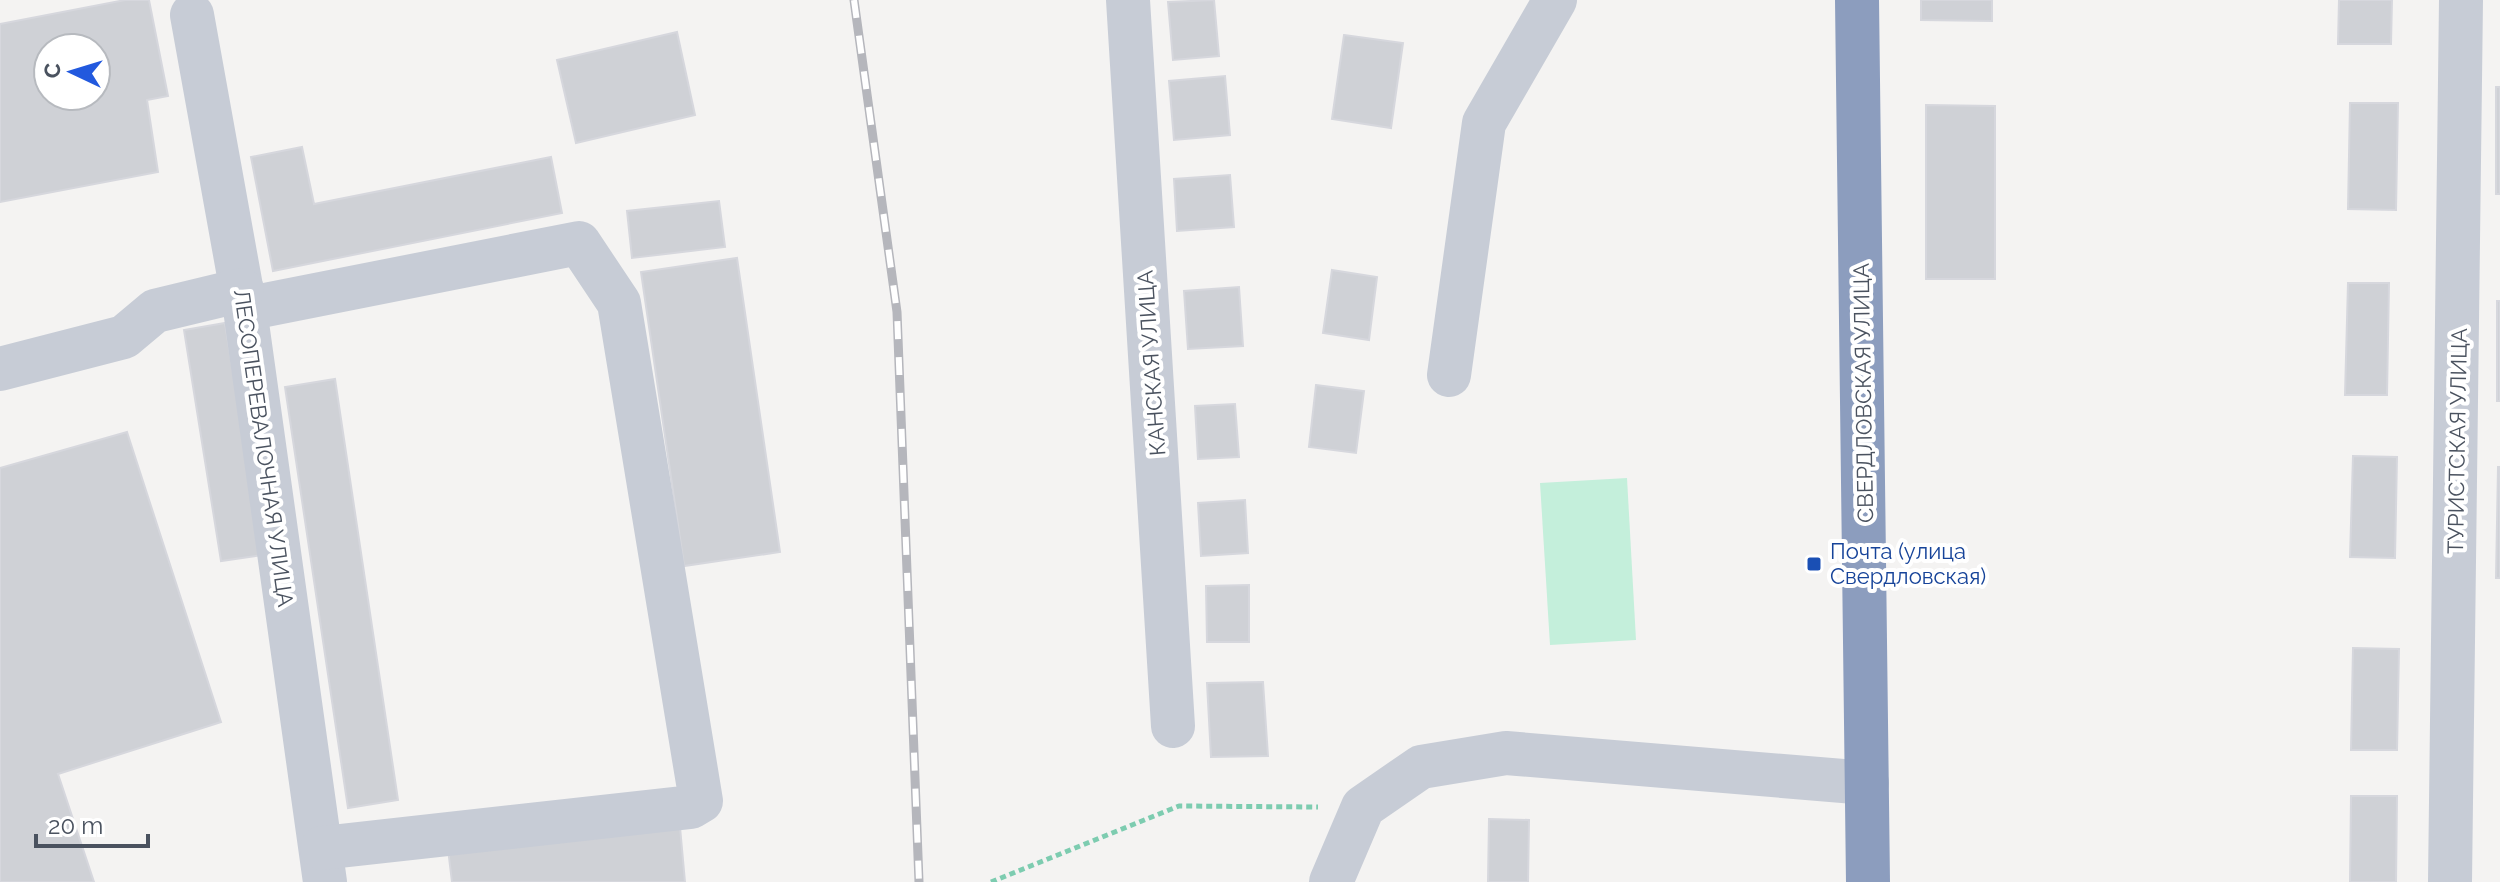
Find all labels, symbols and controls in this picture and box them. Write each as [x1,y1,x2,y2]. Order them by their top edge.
north arrow [32,32,112,112]
text: С [39,62,66,79]
street label: СВЕРДЛОВСКАЯ УЛИЦА [1848,263,1878,523]
street label: КАНСКАЯ УЛИЦА [1132,269,1170,457]
street label: ЛЕСОПЕРЕВАЛОЧНАЯ УЛИЦА [229,287,299,609]
street label: ТУРИСТСКАЯ УЛИЦА [2442,328,2472,554]
place label: Почта (улица Свердловская) [1830,538,1986,589]
marker: Почта (улица Свердловская) [1805,555,1823,573]
scale bar [36,798,148,848]
text: 20 m [48,811,103,840]

